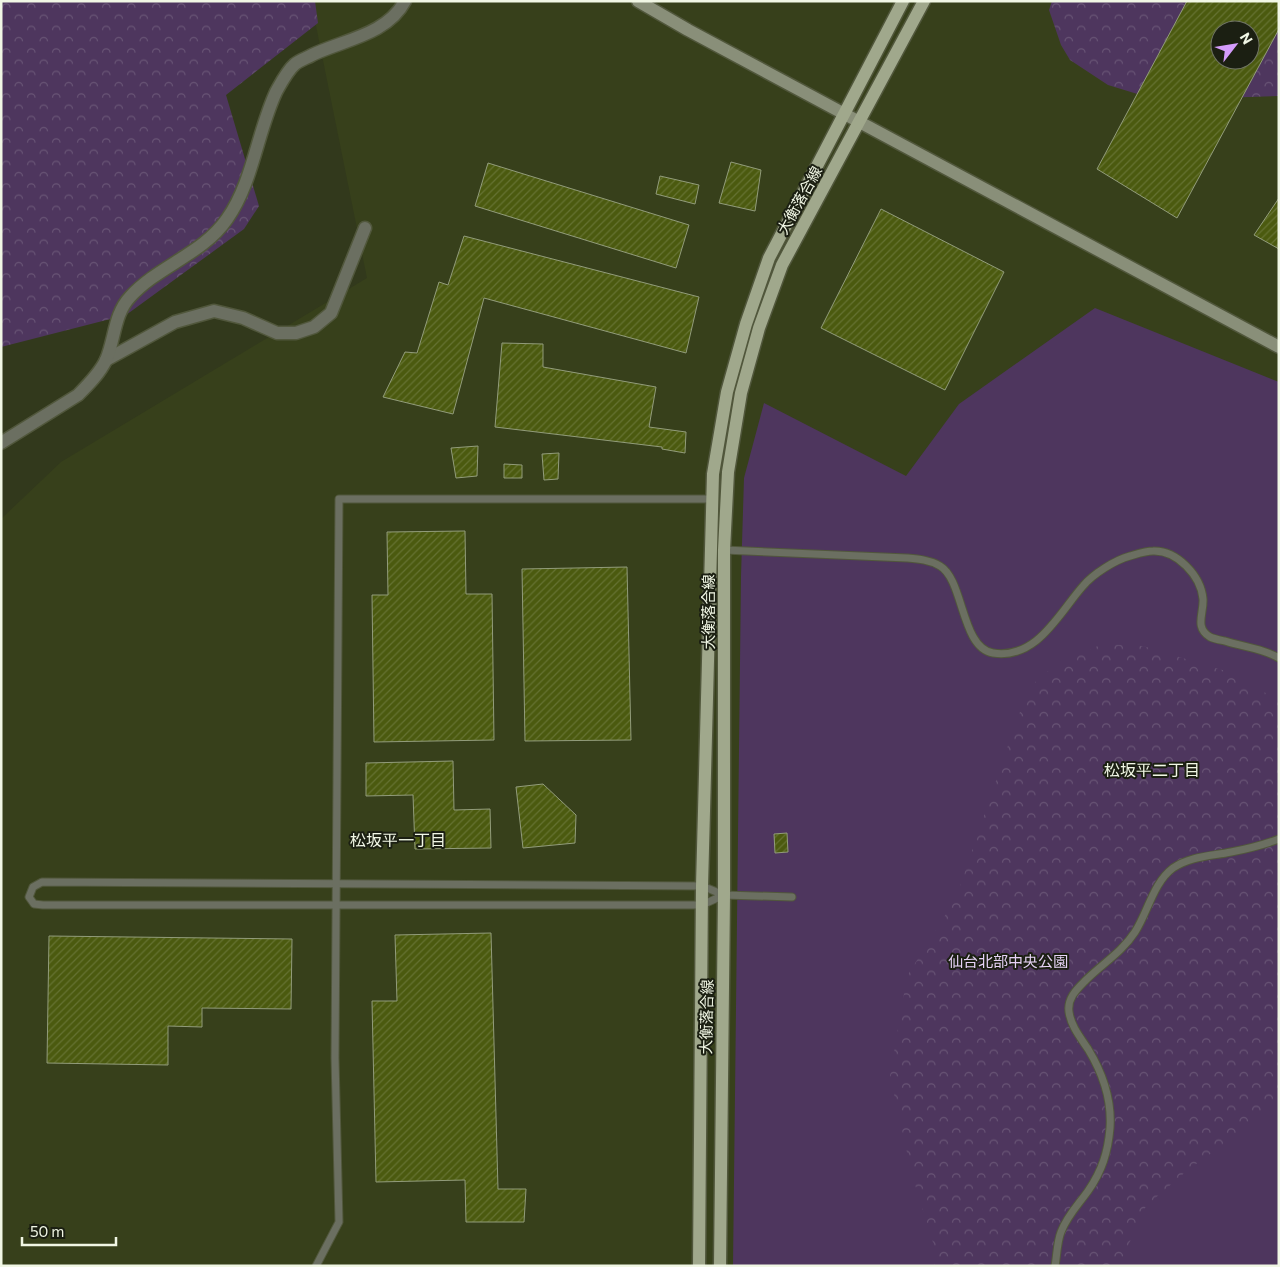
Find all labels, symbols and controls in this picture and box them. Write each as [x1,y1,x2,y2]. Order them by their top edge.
north arrow [1210,20,1260,70]
text: N [1237,29,1257,47]
street label: 大衡落合線 [773,163,825,237]
street label: 大衡落合線 [699,574,717,650]
district label: 松坂平二丁目 [1104,760,1200,779]
district label: 松坂平一丁目 [350,830,446,849]
park label: 仙台北部中央公園 [948,952,1068,970]
street label: 大衡落合線 [696,979,716,1055]
scale bar [22,1214,116,1246]
text: 50 m [30,1222,64,1240]

